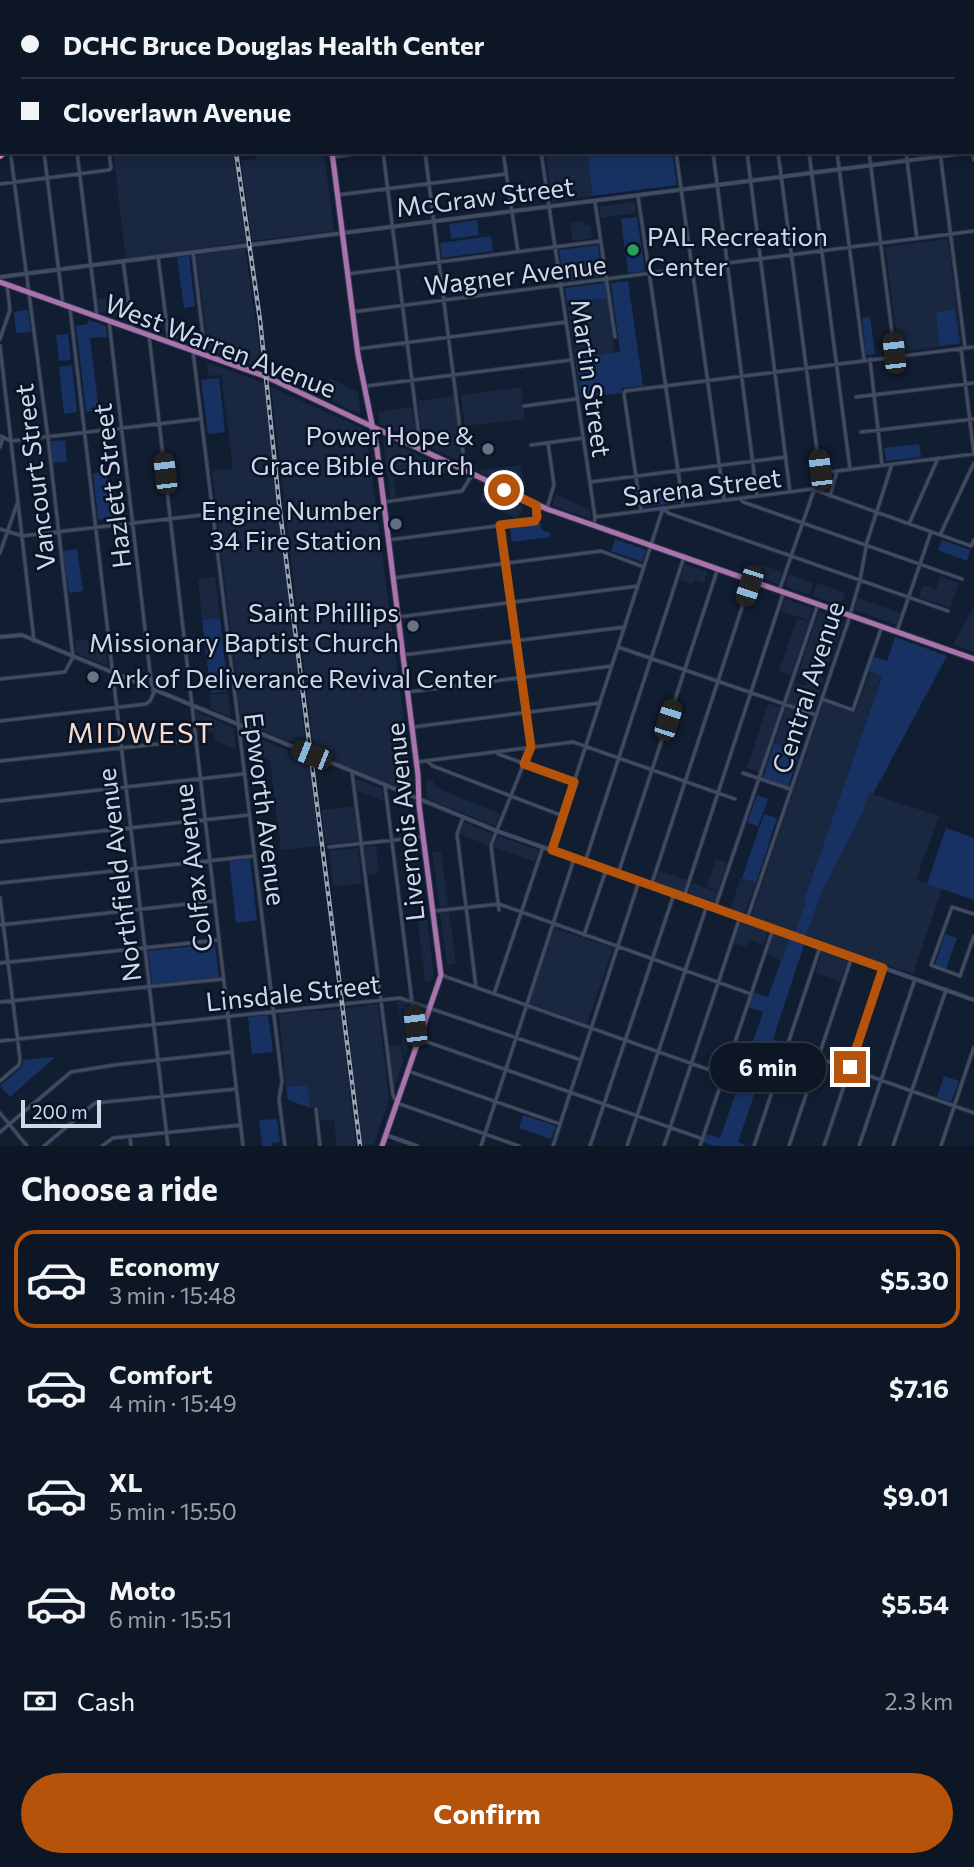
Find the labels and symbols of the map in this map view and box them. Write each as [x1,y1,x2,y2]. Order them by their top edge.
street label: McGraw Street [394,170,576,222]
place label: PAL Recreation Center [647,220,828,281]
marker: PAL Recreation Center [625,242,641,258]
street label: Wagner Avenue [422,247,608,301]
street label: West Warren Avenue [101,287,341,403]
street label: Martin Street [566,297,618,459]
car [882,331,907,375]
street label: Vancourt Street [7,382,61,572]
street label: Hazlett Street [86,402,136,570]
place label: Power Hope & Grace Bible Church [251,419,474,480]
marker: Power Hope & Grace Bible Church [480,441,496,457]
car [808,448,833,492]
car [153,451,178,495]
street label: Sarena Street [621,461,783,511]
route start [488,474,520,506]
place label: Engine Number 34 Fire Station [201,494,382,555]
marker: Engine Number 34 Fire Station [388,516,404,532]
car [733,563,766,609]
place label: Saint Phillips Missionary Baptist Church [89,596,399,657]
street label: Central Avenue [765,597,849,777]
marker: Saint Phillips Missionary Baptist Church [405,618,421,634]
place label: Ark of Deliverance Revival Center [107,662,497,693]
marker: Ark of Deliverance Revival Center [85,669,101,685]
car [652,697,685,743]
street label: Epworth Avenue [239,711,293,907]
district label: MIDWEST [67,715,215,749]
street label: Livernois Avenue [378,721,430,923]
car [288,737,335,773]
street label: Northfield Avenue [90,766,146,984]
street label: Colfax Avenue [166,782,218,954]
street label: Linsdale Street [204,967,382,1017]
car [403,1004,428,1048]
callout: 6 min [710,1042,826,1092]
route end [834,1051,866,1083]
scale bar [21,1097,102,1129]

